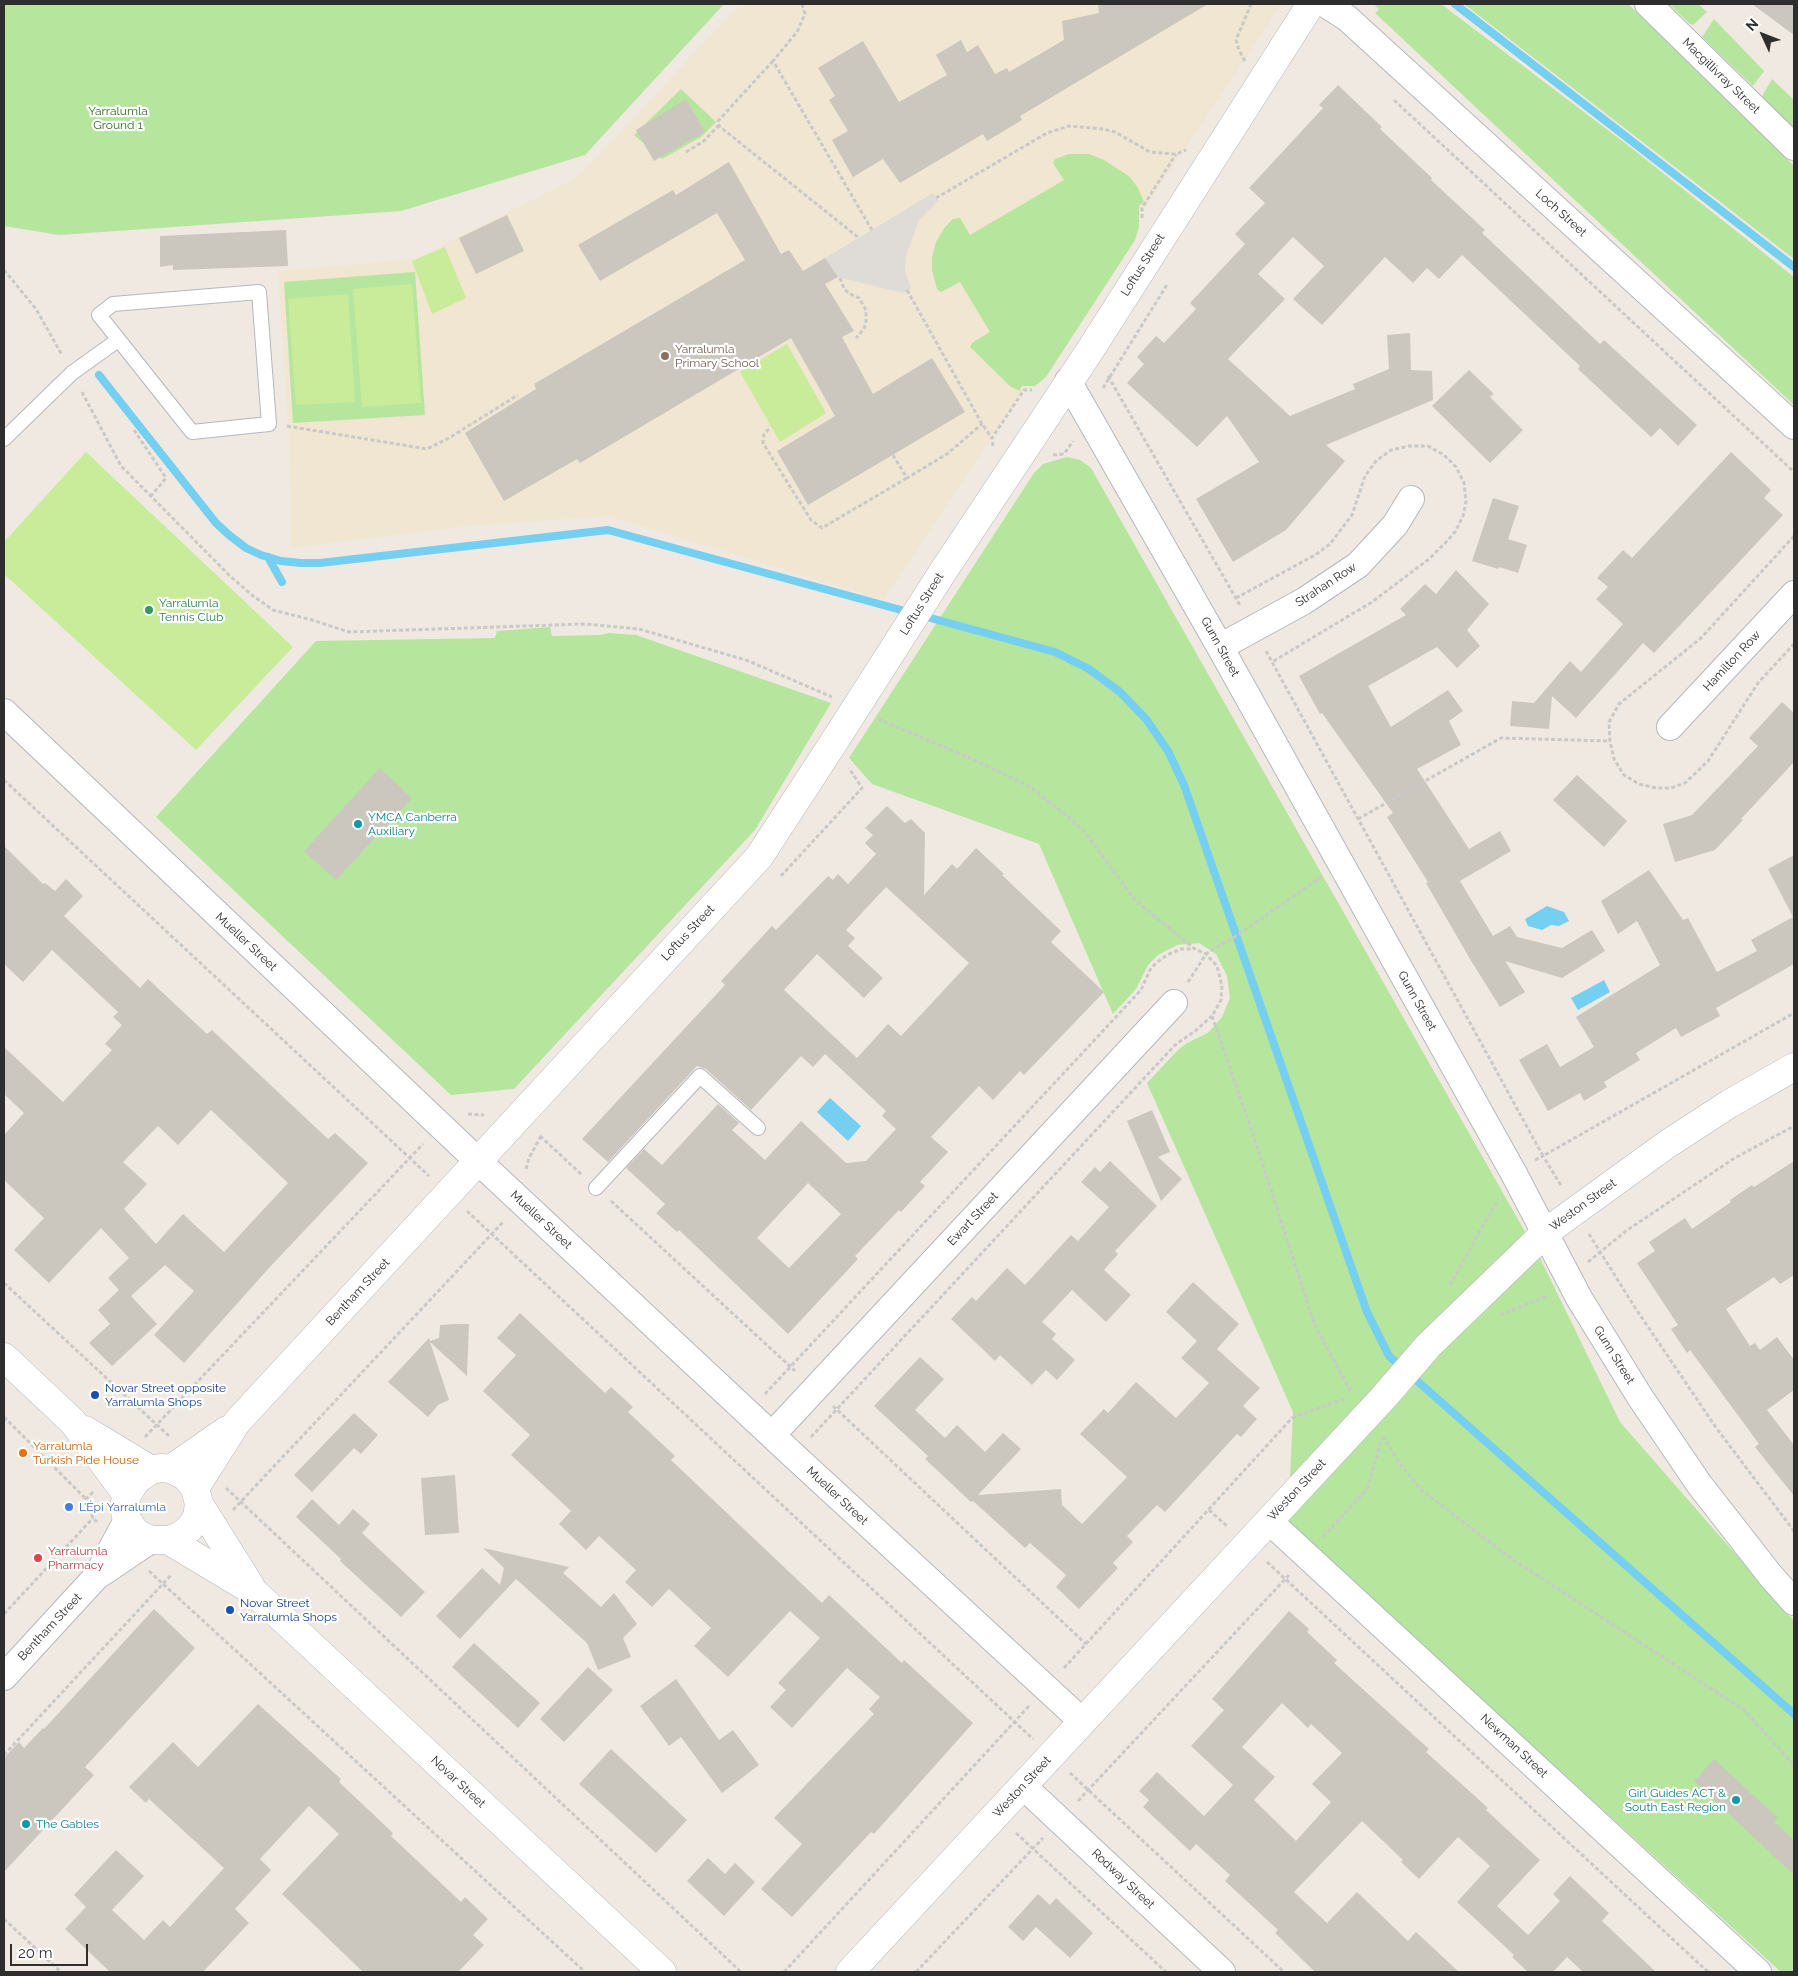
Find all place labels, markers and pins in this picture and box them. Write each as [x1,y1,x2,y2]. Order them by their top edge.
place label: Yarralumla Primary School [675,342,759,370]
marker: Yarralumla Primary School [659,350,671,362]
place label: Yarralumla Tennis Club [159,596,224,624]
marker: Yarralumla Tennis Club [143,604,155,616]
place label: YMCA Canberra Auxiliary [368,810,457,838]
marker: YMCA Canberra Auxiliary [352,818,364,830]
place label: Novar Street opposite Yarralumla Shops [105,1381,226,1409]
marker: Novar Street opposite Yarralumla Shops [89,1389,101,1401]
place label: Yarralumla Turkish Pide House [33,1439,139,1467]
marker: Yarralumla Turkish Pide House [17,1447,29,1459]
place label: L’Épi Yarralumla [79,1500,166,1514]
marker: L’Épi Yarralumla [63,1501,75,1513]
place label: Yarralumla Pharmacy [48,1544,107,1572]
marker: Yarralumla Pharmacy [32,1552,44,1564]
place label: Novar Street Yarralumla Shops [240,1596,337,1624]
marker: Novar Street Yarralumla Shops [224,1604,236,1616]
place label: Girl Guides ACT & South East Region [1625,1786,1726,1814]
marker: Girl Guides ACT & South East Region [1730,1794,1742,1806]
place label: The Gables [36,1817,99,1831]
marker: The Gables [20,1818,32,1830]

